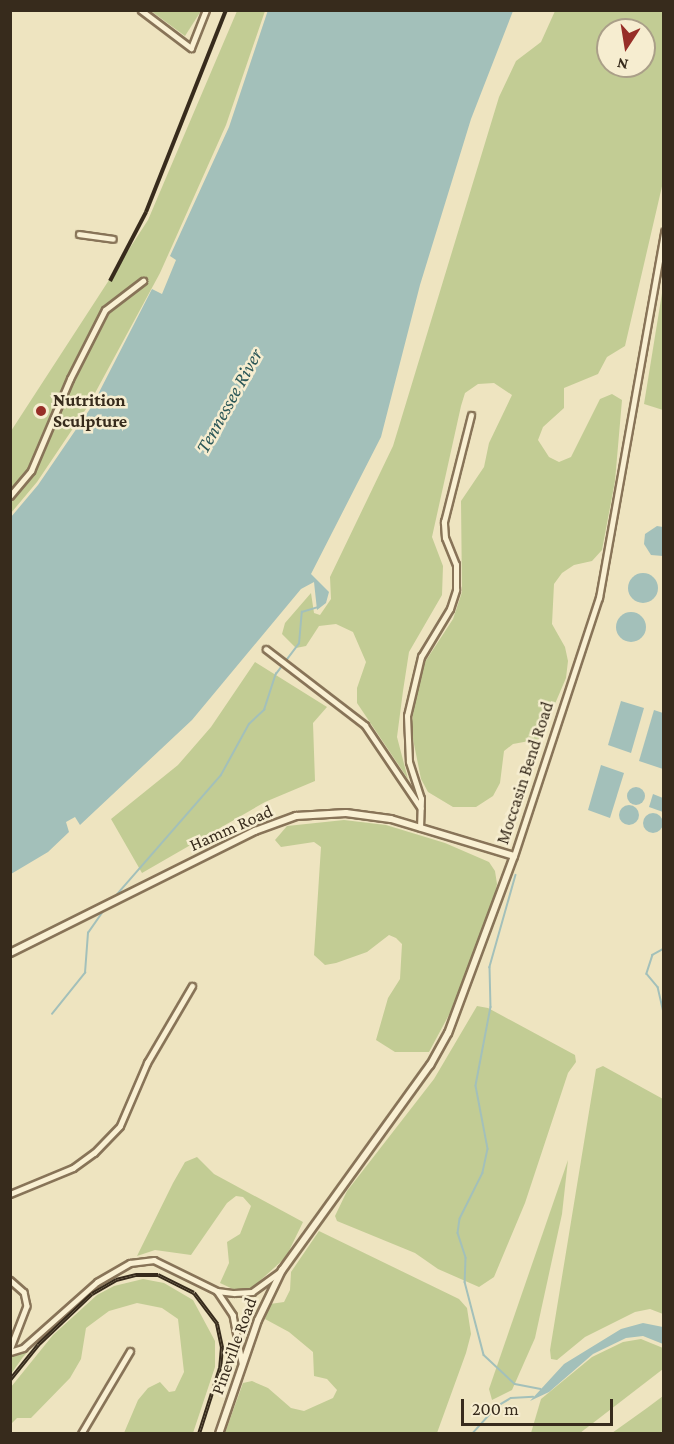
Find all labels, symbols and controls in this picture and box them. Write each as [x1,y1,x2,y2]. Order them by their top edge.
north arrow [596,18,656,78]
text: N [615,55,630,74]
water label: Tennessee River [190,344,268,458]
place label: Nutrition Sculpture [53,390,127,432]
marker: Nutrition Sculpture [34,404,48,418]
street label: Moccasin Bend Road [492,699,558,847]
street label: Hamm Road [186,800,276,856]
street label: Pineville Road [206,1295,262,1397]
scale bar [464,1387,616,1425]
text: 200 m [472,1399,519,1419]

